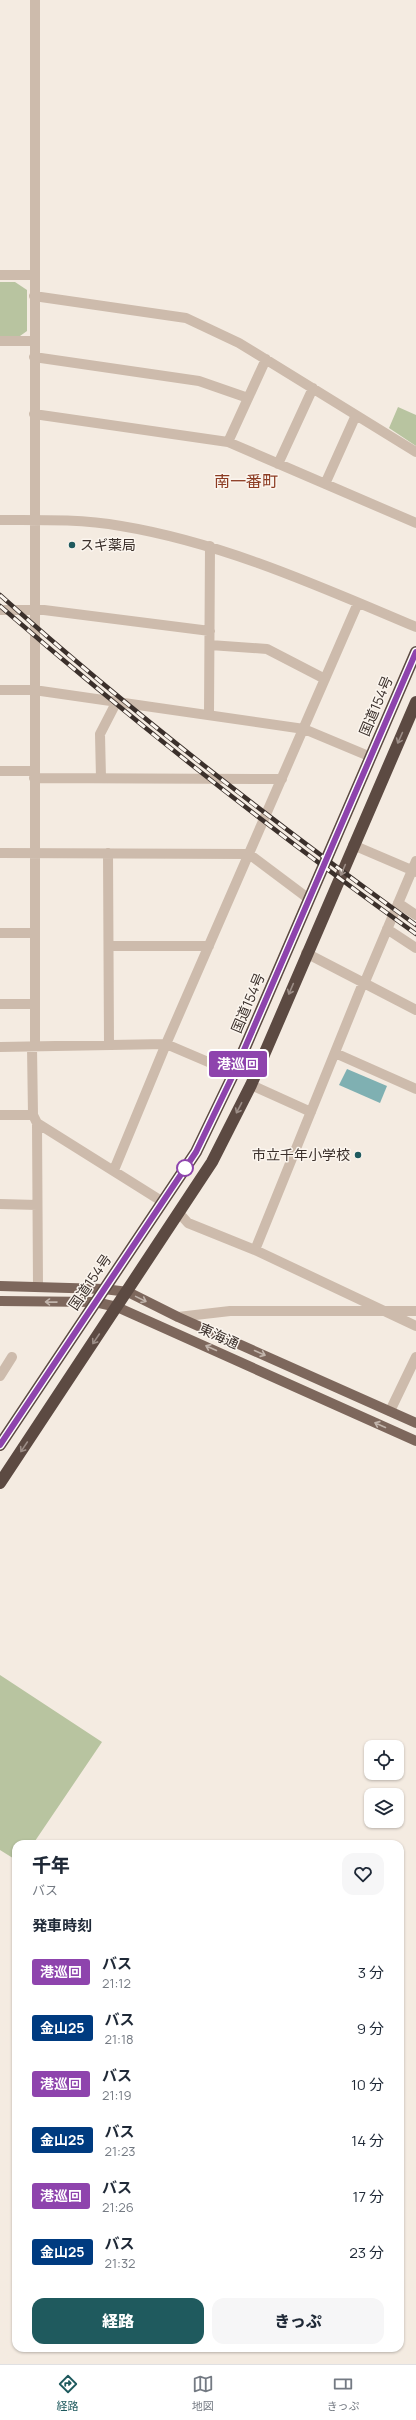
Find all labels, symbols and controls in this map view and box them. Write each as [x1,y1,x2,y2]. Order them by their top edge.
district label: 南一番町 [214,470,278,492]
place label: スギ薬局 [80,535,136,554]
marker: スギ薬局 [67,540,77,550]
street label: 国道154号 [354,673,397,739]
one-way arrow [396,731,404,743]
one-way arrow [339,863,346,875]
street label: 国道154号 [226,970,269,1036]
one-way arrow [287,983,295,995]
line badge: 港巡回 [215,1051,261,1077]
text: 港巡回 [217,1054,259,1073]
one-way arrow [235,1102,243,1114]
place label: 市立千年小学校 [252,1145,350,1164]
marker: 市立千年小学校 [353,1150,363,1160]
unlabelled marker [176,1159,194,1177]
street label: 国道154号 [64,1250,115,1313]
one-way arrow [135,1296,147,1303]
one-way arrow [45,1298,58,1305]
street label: 東海通 [196,1318,242,1353]
one-way arrow [92,1333,100,1344]
one-way arrow [205,1344,217,1351]
one-way arrow [253,1350,265,1357]
one-way arrow [375,1421,387,1428]
one-way arrow [20,1441,28,1452]
map controls [364,1740,404,1828]
button: locate [364,1740,404,1780]
button: layers [364,1788,404,1828]
text: 千年 [32,1852,70,1878]
button: heart [342,1853,384,1895]
text: バス [32,1881,58,1899]
text: 発車時刻 [32,1915,92,1936]
text: バス [102,1953,132,1974]
text: 港巡回 [40,1962,82,1981]
text: 3 分 [358,1962,384,1983]
text: 21:12 [102,1974,131,1992]
text: バス [105,2009,135,2030]
text: 金山25 [40,2018,85,2037]
text: 9 分 [357,2018,384,2039]
text: 21:18 [105,2030,134,2048]
text: バス [102,2065,132,2086]
text: 港巡回 [40,2074,82,2093]
text: 10 分 [351,2074,384,2095]
text: 21:19 [102,2086,132,2104]
text: バス [105,2121,135,2142]
text: 金山25 [40,2130,85,2149]
text: 14 分 [351,2130,384,2151]
text: 21:23 [105,2142,136,2160]
text: バス [102,2177,132,2198]
text: 港巡回 [40,2186,82,2205]
text: 17 分 [353,2186,384,2207]
text: 21:26 [102,2198,134,2216]
text: バス [105,2233,135,2254]
text: 金山25 [40,2242,85,2261]
text: 23 分 [349,2242,384,2263]
text: 21:32 [105,2254,136,2272]
button: 経路 [32,2298,204,2344]
button: きっぷ [212,2298,384,2344]
tab: 経路 [57,2373,79,2413]
tab: 地図 [192,2373,214,2413]
tab: きっぷ [327,2373,359,2413]

